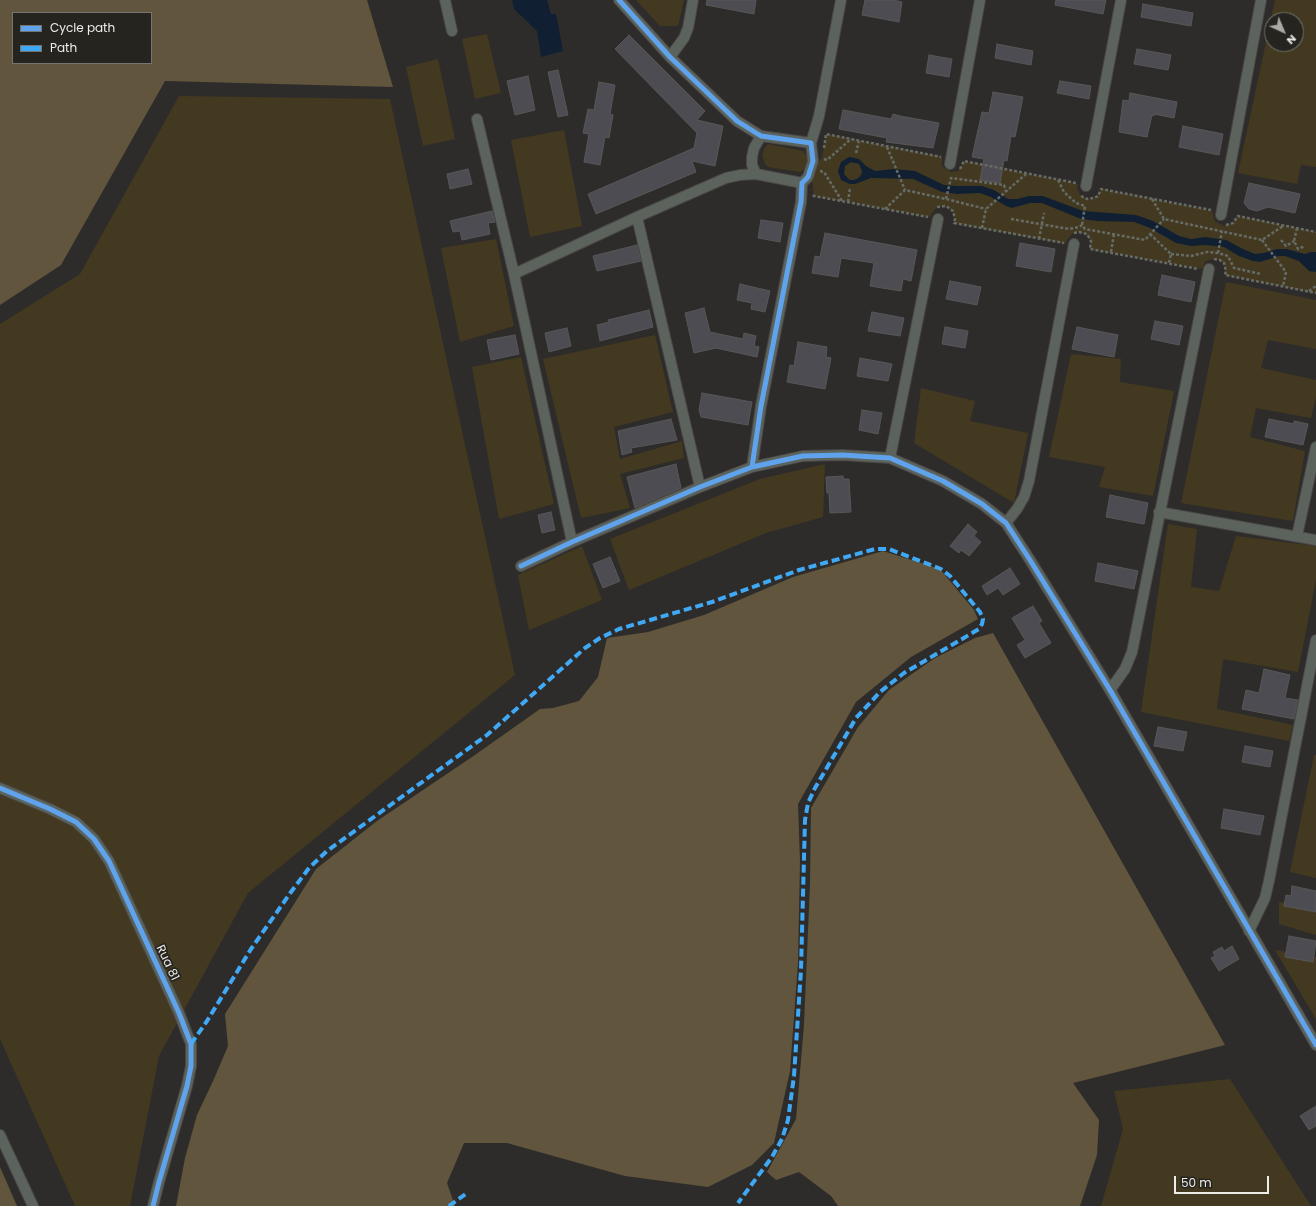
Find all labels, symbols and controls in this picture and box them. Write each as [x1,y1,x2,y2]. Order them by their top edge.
legend [12,12,152,64]
north arrow [1264,12,1304,52]
text: Cycle path [50,19,115,36]
text: N [1283,31,1300,49]
text: Path [50,39,77,56]
street label: Rua 81 [153,943,181,983]
scale bar [1176,1168,1271,1194]
text: 50 m [1181,1174,1212,1191]

